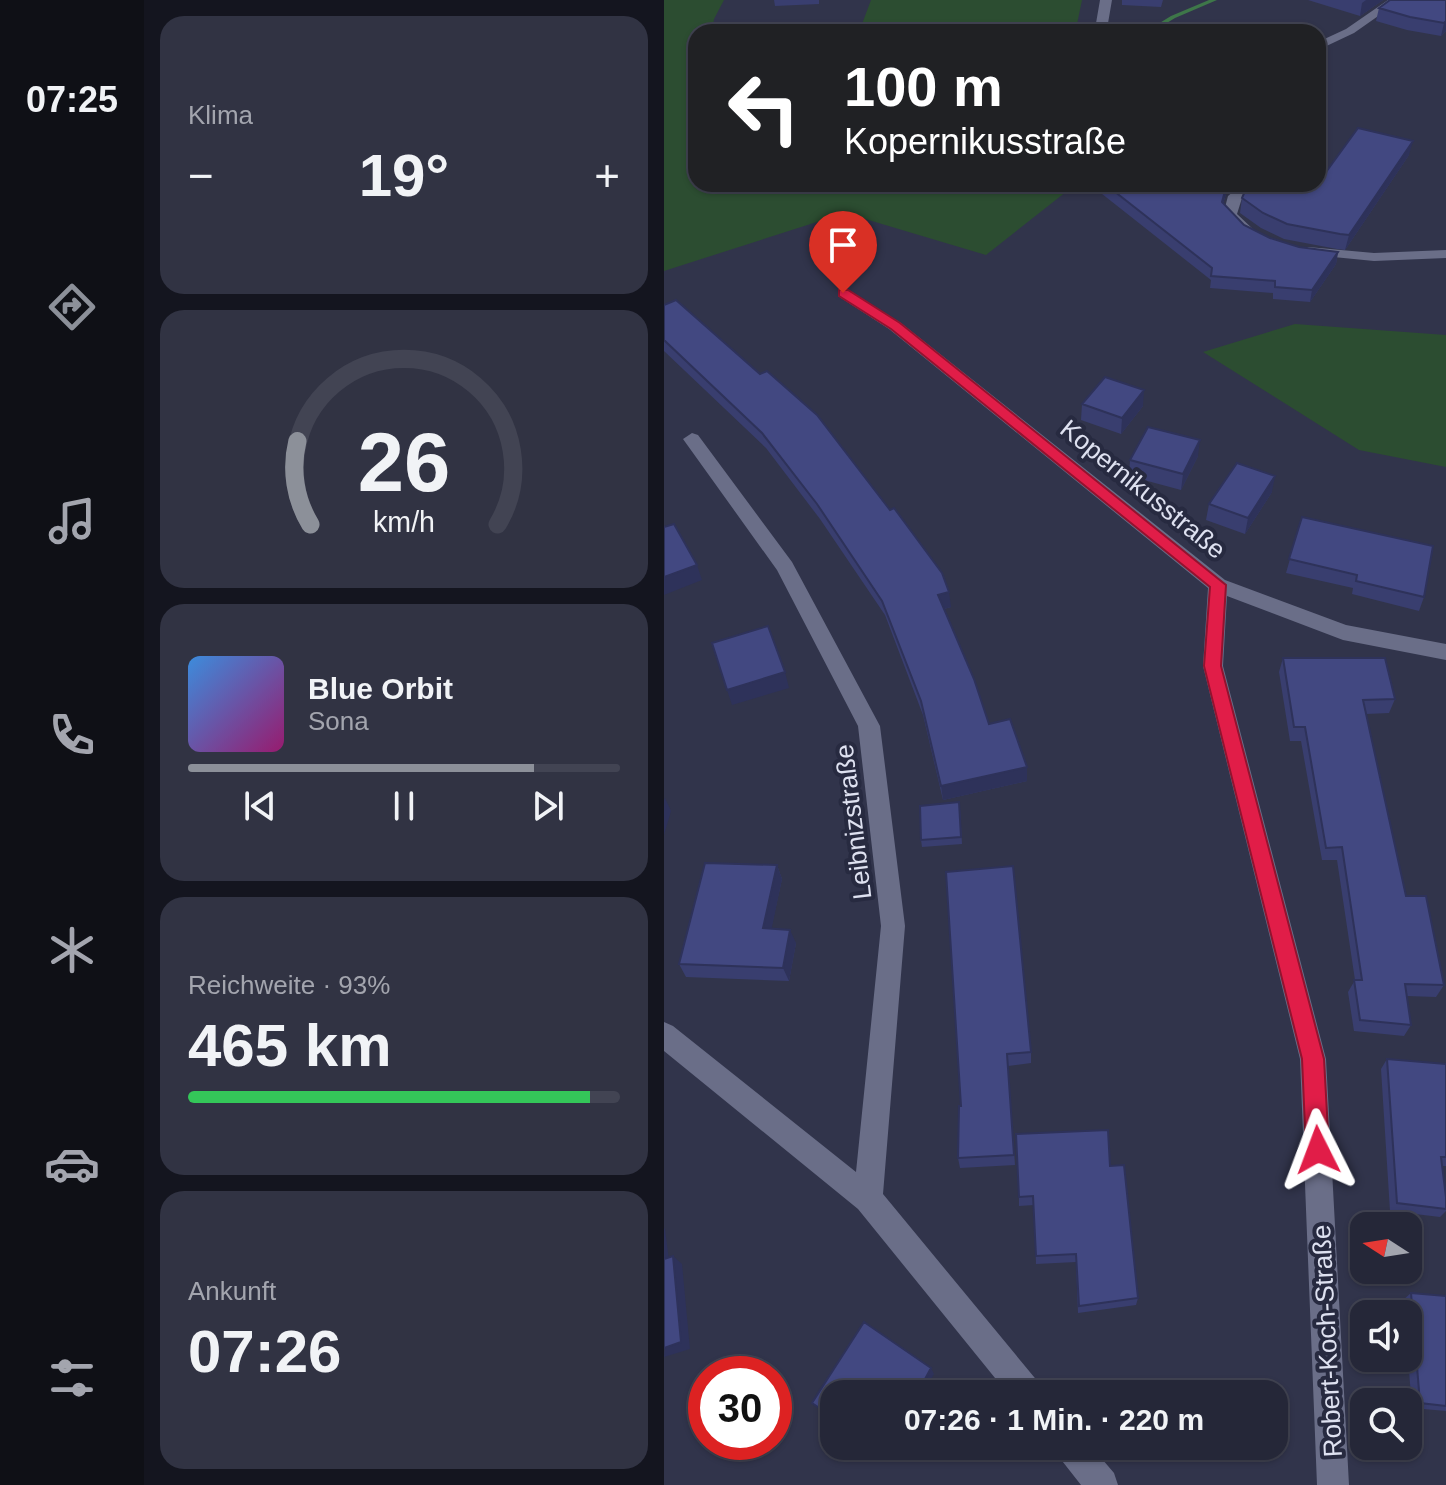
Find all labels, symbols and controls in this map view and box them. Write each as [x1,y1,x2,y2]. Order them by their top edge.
text: 100 m [844,55,1003,118]
icon: left [712,56,816,160]
text: 07:25 [26,79,118,120]
text: Klima [188,100,253,130]
text: Kopernikusstraße [844,121,1126,162]
text: 19° [359,142,449,209]
text: − [188,151,214,200]
text: + [594,151,620,200]
pin [809,211,877,293]
icon: arrive [821,223,865,267]
icon: directions [44,279,100,335]
street label: Kopernikusstraße [1054,413,1232,565]
text: 26 [358,415,450,508]
icon: music [44,493,100,549]
text: km/h [373,506,435,538]
text: Blue Orbit [308,672,453,705]
text: Sona [308,706,369,736]
icon: phone [44,707,100,763]
street label: Leibnizstraße [829,743,877,901]
icon: previous [238,784,282,828]
icon: pause [382,784,426,828]
icon: next [526,784,570,828]
icon: climate [44,922,100,978]
text: Reichweite · 93% [188,970,390,1000]
text: 465 km [188,1012,392,1079]
position arrow [1276,1108,1360,1192]
icon: car [44,1136,100,1192]
north arrow [1350,1212,1422,1284]
map controls [1350,1212,1422,1460]
street label: Robert-Koch-Straße [1306,1224,1348,1458]
text: Ankunft [188,1276,276,1306]
button: sound [1350,1300,1422,1372]
text: 07:26 [188,1318,341,1385]
icon: filters [44,1350,100,1406]
speed limit sign: 30 [688,1356,792,1460]
button: search [1350,1388,1422,1460]
text: 07:26 · 1 Min. · 220 m [904,1403,1204,1436]

